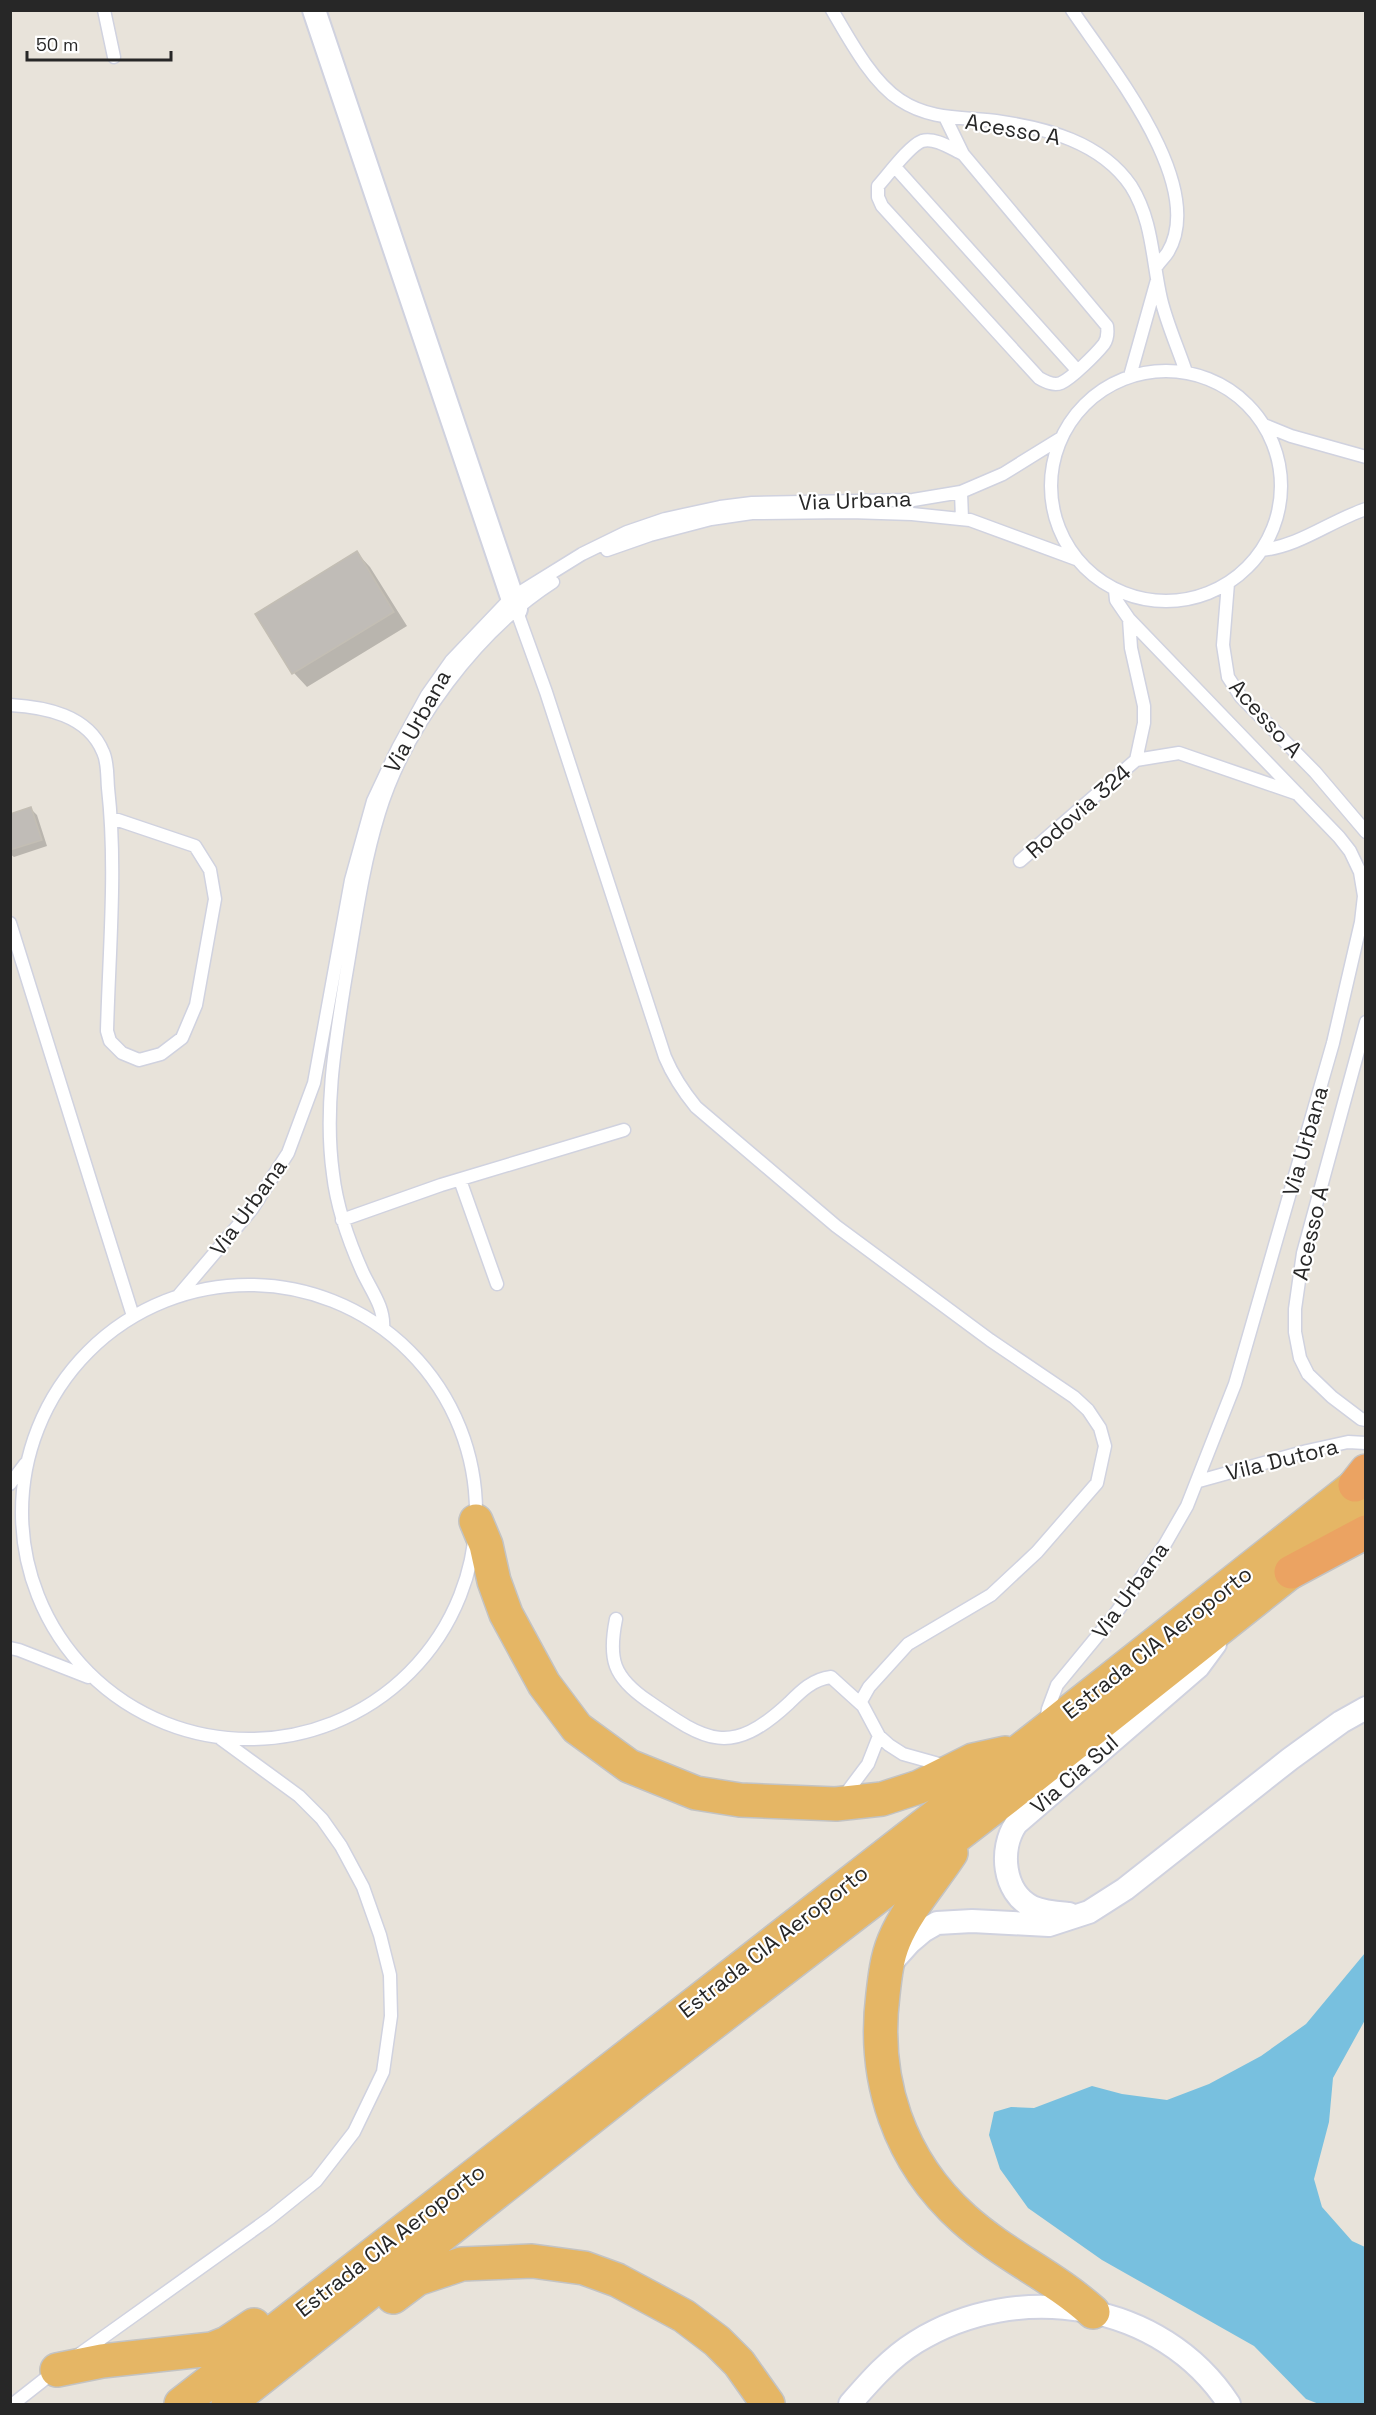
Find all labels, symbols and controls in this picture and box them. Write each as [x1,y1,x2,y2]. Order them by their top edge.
scale bar [27,24,171,62]
text: 50 m [36,33,78,56]
street label: Acesso A [963,107,1063,151]
street label: Via Urbana [798,484,912,516]
street label: Via Urbana [377,664,457,777]
street label: Acesso A [1223,673,1309,763]
street label: Rodovia 324 [1020,758,1136,864]
street label: Via Urbana [1276,1082,1334,1199]
street label: Via Urbana [203,1153,293,1261]
street label: Acesso A [1286,1183,1334,1283]
street label: Vila Dutora [1223,1431,1341,1486]
street label: Via Urbana [1085,1536,1175,1644]
street label: Estrada CIA Aeroporto [1057,1559,1257,1725]
street label: Via Cia Sul [1024,1728,1124,1820]
street label: Estrada CIA Aeroporto [673,1858,873,2024]
street label: Estrada CIA Aeroporto [290,2157,490,2323]

